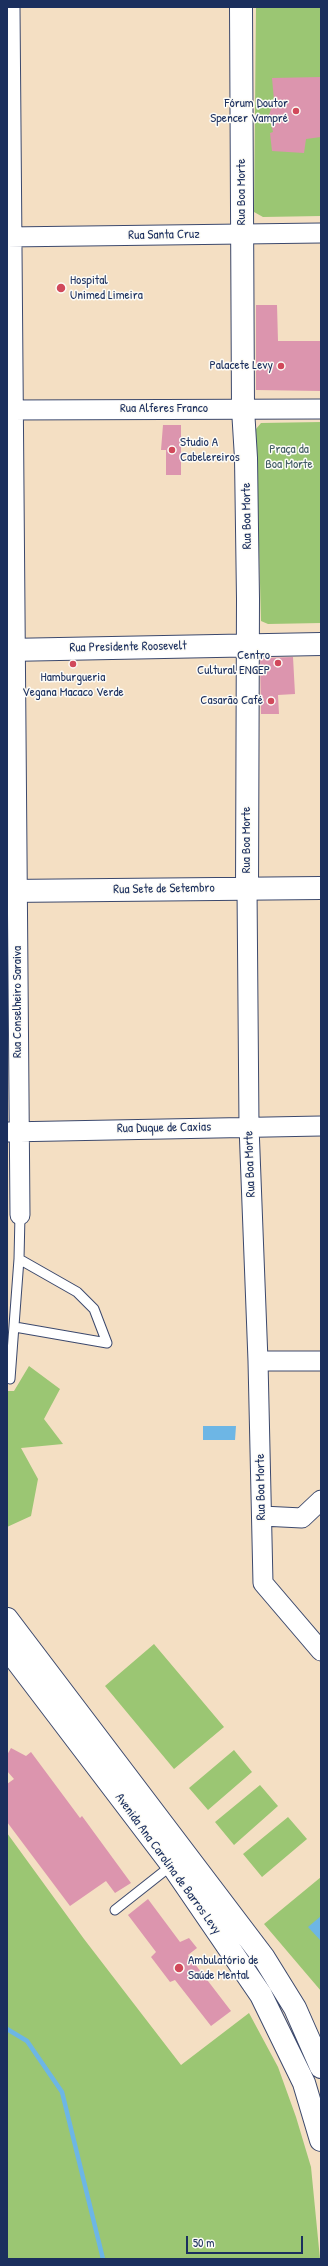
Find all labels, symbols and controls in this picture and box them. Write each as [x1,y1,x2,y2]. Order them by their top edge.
place label: Fórum Doutor Spencer Vampré [210,96,288,127]
marker: Fórum Doutor Spencer Vampré [291,106,301,116]
street label: Rua Boa Morte [234,159,250,225]
street label: Rua Santa Cruz [128,227,200,243]
place label: Hospital Unimed Limeira [70,273,143,304]
marker: Hospital Unimed Limeira [55,282,67,294]
place label: Palacete Levy [210,358,273,374]
marker: Palacete Levy [276,361,286,371]
street label: Rua Alferes Franco [120,401,208,417]
place label: Studio A Cabelereiros [180,435,240,466]
park label: Praça da Boa Morte [265,442,313,473]
marker: Studio A Cabelereiros [167,445,177,455]
street label: Rua Boa Morte [239,483,255,549]
street label: Rua Presidente Roosevelt [69,638,187,656]
place label: Centro Cultural ENGEP [197,648,270,679]
marker: Centro Cultural ENGEP [273,658,283,668]
marker: Hamburgueria Vegana Macaco Verde [68,659,78,669]
place label: Hamburgueria Vegana Macaco Verde [22,670,124,701]
place label: Casarão Café [200,693,263,709]
marker: Casarão Café [266,696,276,706]
street label: Rua Boa Morte [239,807,255,873]
street label: Rua Sete de Setembro [113,880,215,898]
street label: Rua Conselheiro Saraiva [10,946,26,1058]
street label: Rua Duque de Caxias [117,1119,211,1137]
street label: Rua Boa Morte [241,1130,259,1198]
street label: Rua Boa Morte [253,1454,269,1520]
street label: Avenida Ana Carolina de Barros Levy [112,1790,224,1938]
place label: Ambulatório de Saúde Mental [188,1953,258,1984]
marker: Ambulatório de Saúde Mental [173,1962,185,1974]
scale bar [188,2228,305,2254]
text: 50 m [193,2234,214,2251]

